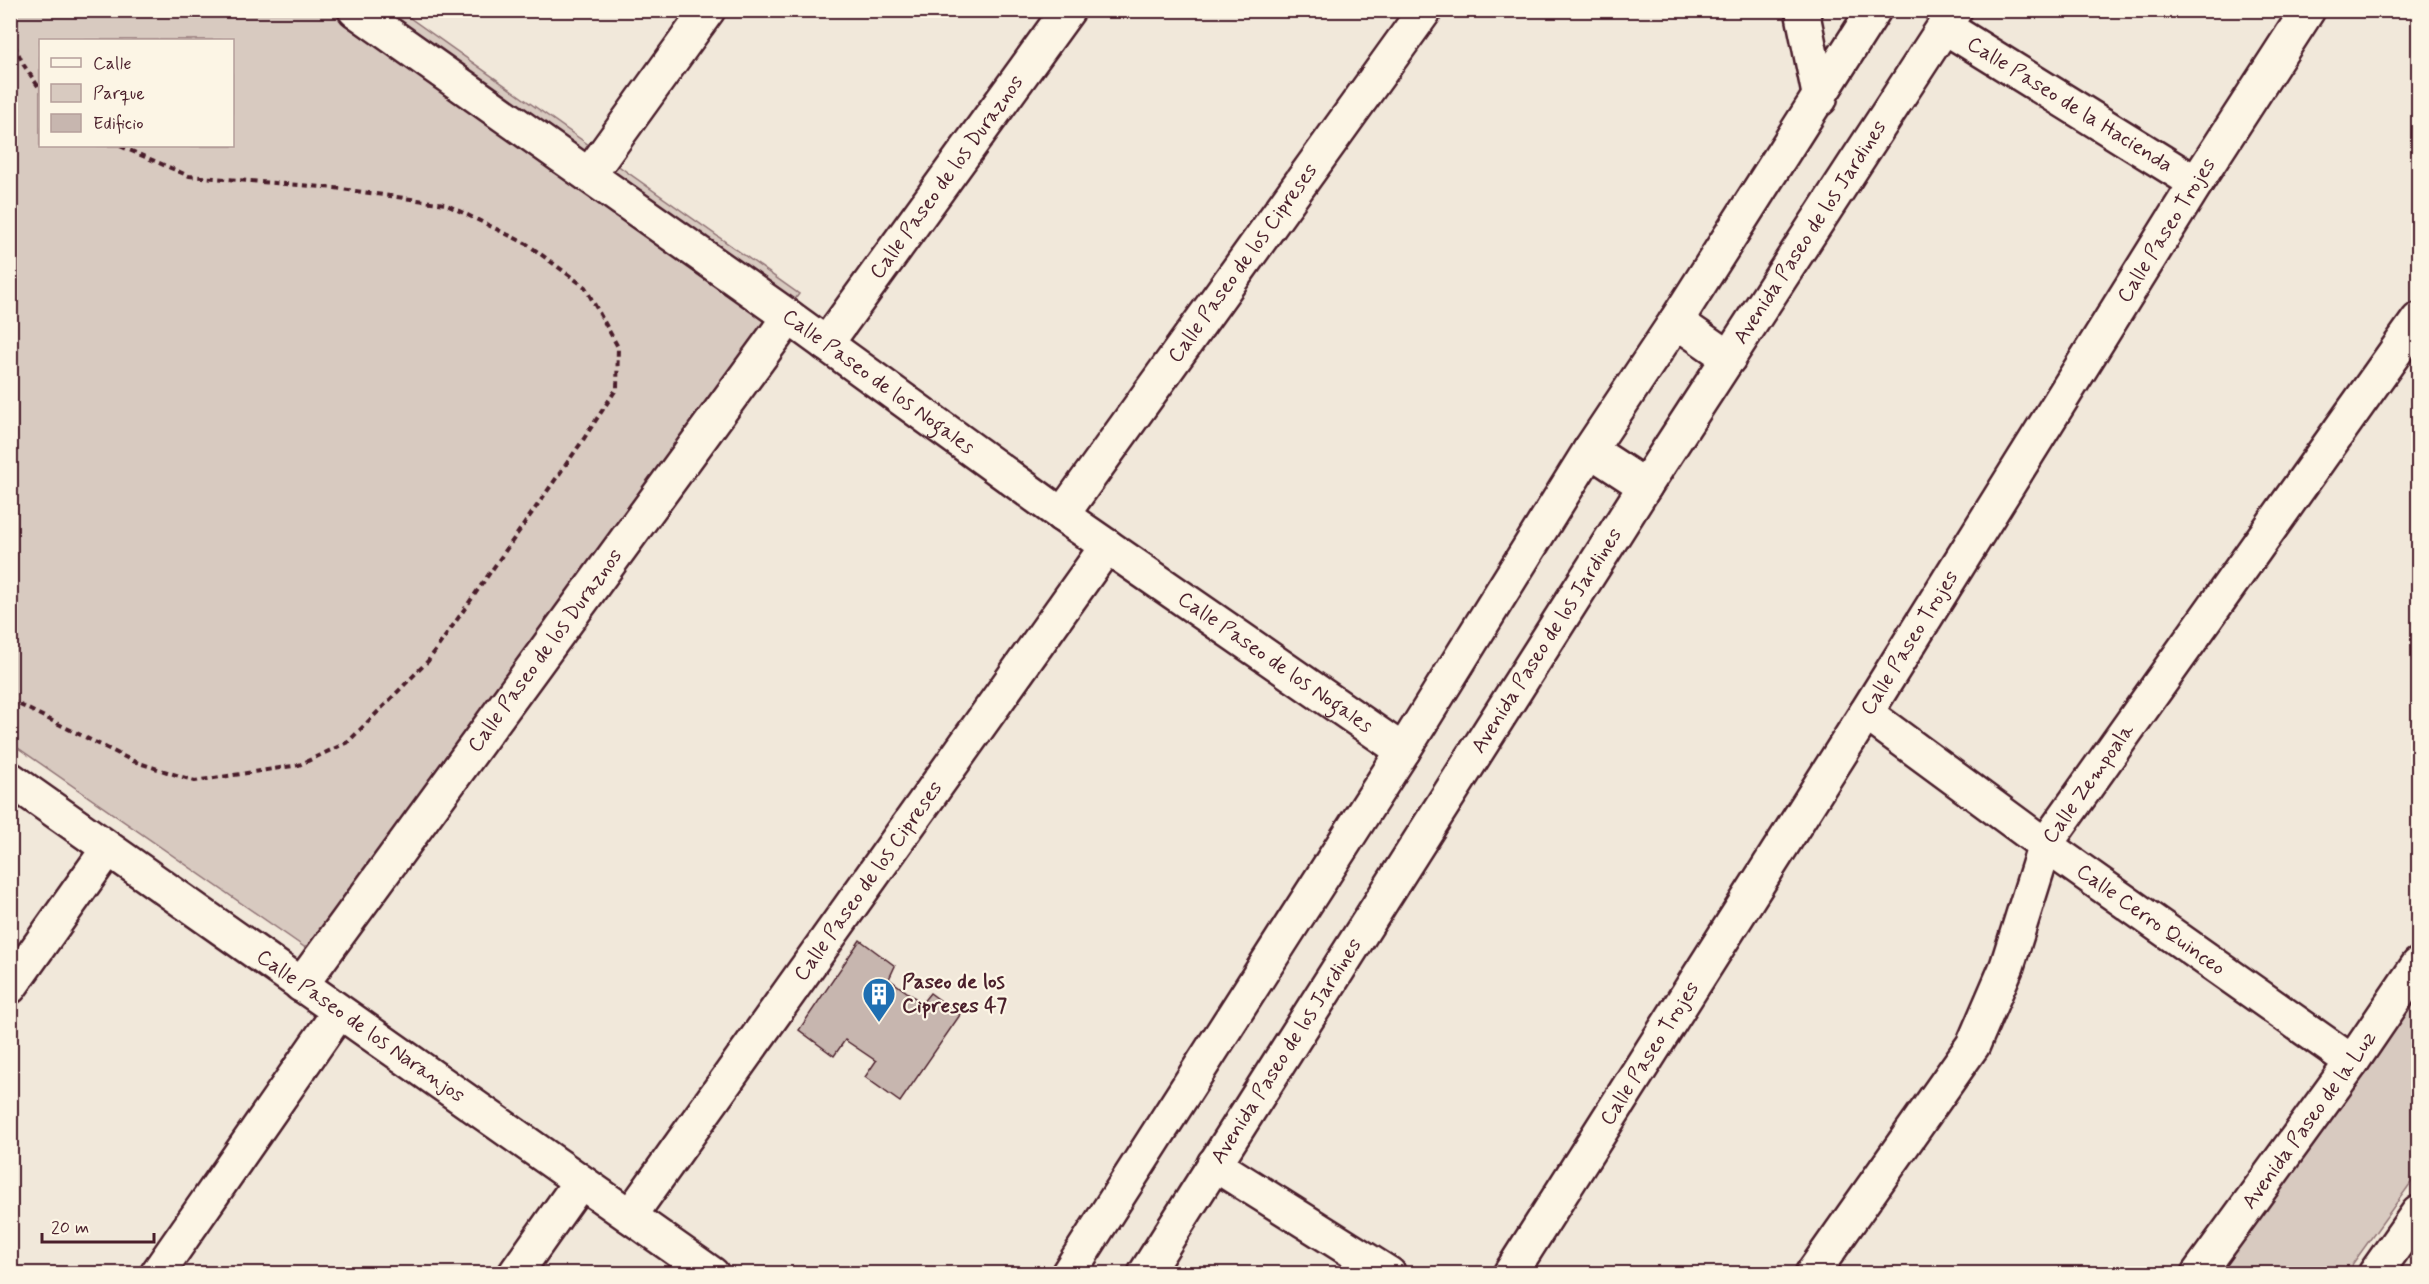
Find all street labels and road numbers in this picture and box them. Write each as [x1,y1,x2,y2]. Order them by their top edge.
street label: Calle Paseo de la Hacienda [1962,30,2178,179]
street label: Calle Paseo de los Duraznos [863,69,1030,285]
street label: Avenida Paseo de los Jardines [1727,115,1893,350]
street label: Calle Paseo Trojes [2111,153,2222,308]
street label: Calle Paseo de los Cipreses [1162,158,1324,369]
street label: Calle Paseo de los Nogales [776,303,980,461]
street label: Avenida Paseo de los Jardines [1465,523,1629,759]
street label: Calle Paseo de los Duraznos [461,543,629,758]
street label: Calle Paseo Trojes [1854,565,1965,721]
street label: Calle Paseo de los Nogales [1172,585,1378,740]
street label: Calle Zempoala [2036,718,2141,849]
street label: Calle Paseo de los Cipreses [787,775,949,987]
street label: Calle Cerro Quinceo [2071,857,2231,982]
street label: Avenida Paseo de los Jardines [1204,933,1368,1169]
street label: Calle Paseo de los Naranjos [251,943,470,1109]
street label: Calle Paseo Trojes [1594,976,1706,1131]
street label: Avenida Paseo de la Luz [2236,1025,2383,1215]

